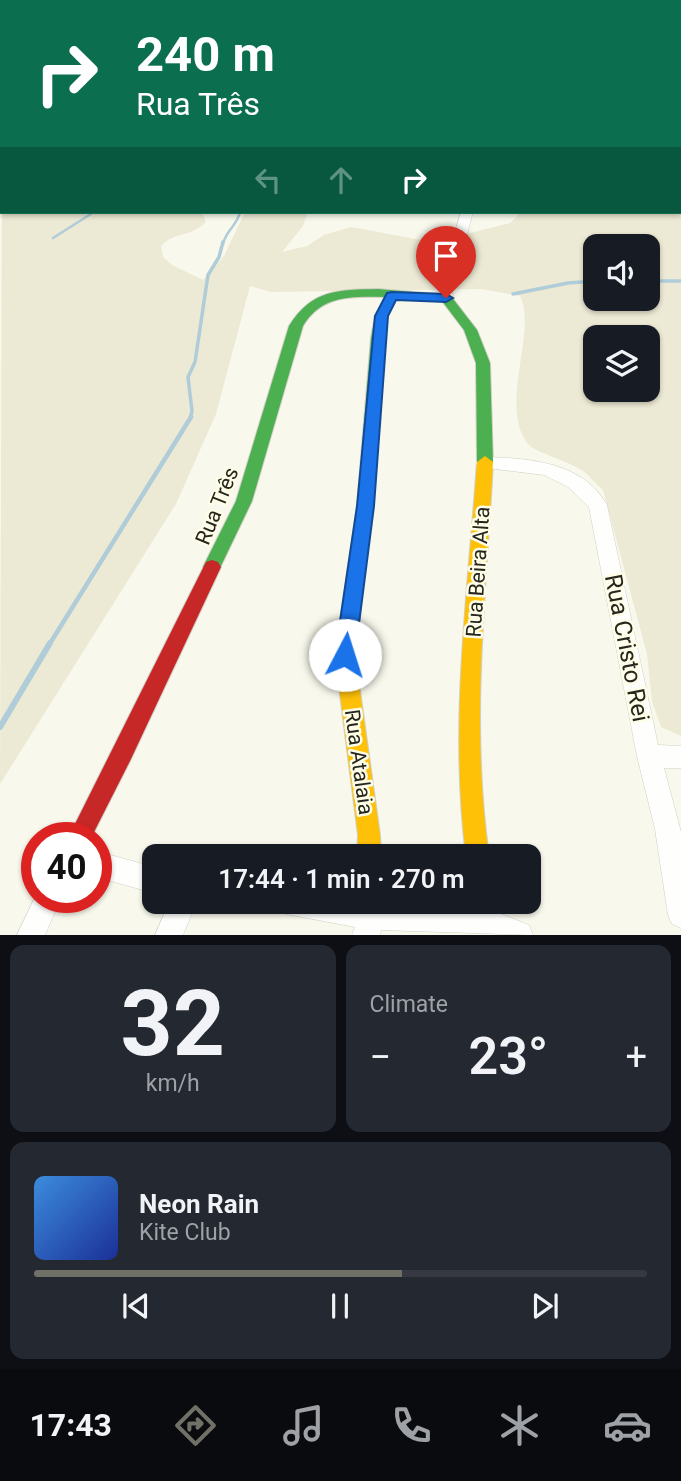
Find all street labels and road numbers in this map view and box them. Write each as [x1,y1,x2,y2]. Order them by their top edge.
street label: Rua Três [191,464,243,548]
street label: Rua Beira Alta [461,506,495,638]
street label: Rua Cristo Rei [599,572,655,724]
street label: Rua Atalaia [340,708,378,816]

